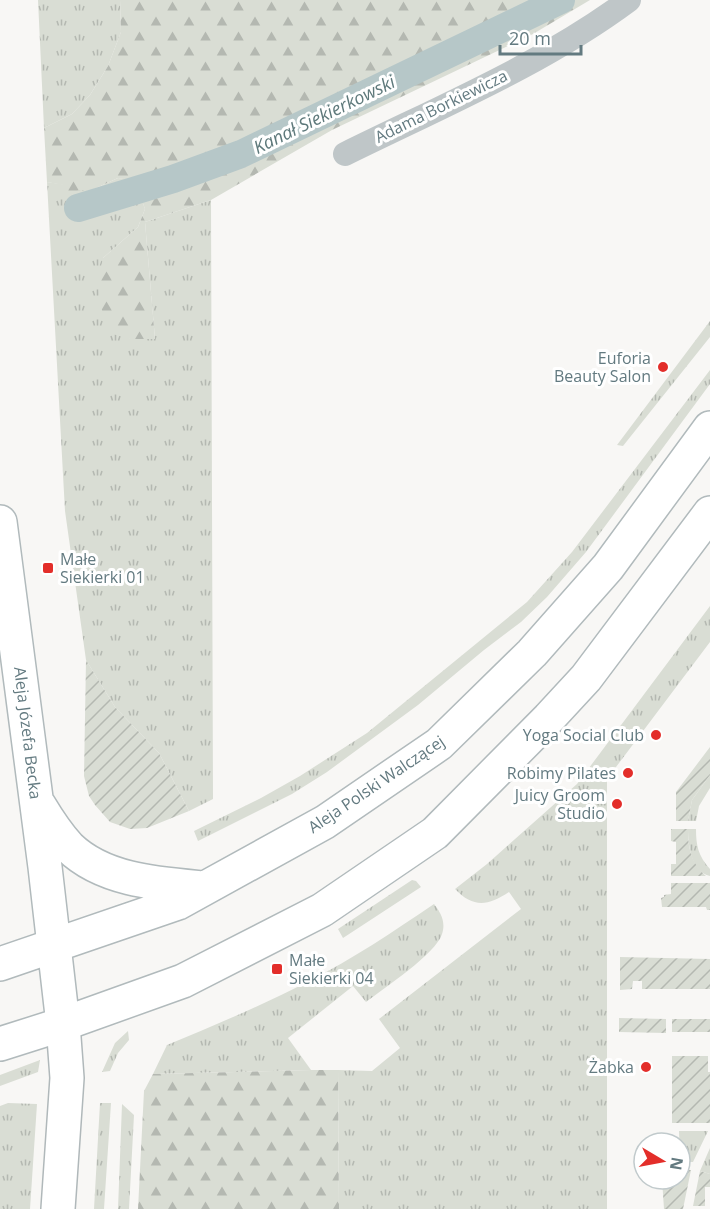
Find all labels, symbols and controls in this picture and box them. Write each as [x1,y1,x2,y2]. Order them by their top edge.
scale bar [500,18,581,56]
text: 20 m [509,26,551,50]
street label: Adama Borkiewicza [371,64,511,148]
water label: Kanał Siekierkowski [249,69,399,159]
place label: Euforia Beauty Salon [554,347,651,387]
marker: Euforia Beauty Salon [656,360,670,374]
place label: Małe Siekierki 01 [60,548,145,588]
marker: Małe Siekierki 01 [41,561,55,575]
street label: Aleja Józefa Becka [9,665,47,801]
place label: Yoga Social Club [523,724,644,746]
marker: Yoga Social Club [649,728,663,742]
street label: Aleja Polski Walczącej [303,730,449,838]
place label: Robimy Pilates [507,762,616,784]
marker: Robimy Pilates [621,766,635,780]
place label: Juicy Groom Studio [513,784,605,824]
marker: Juicy Groom Studio [610,797,624,811]
place label: Małe Siekierki 04 [289,949,374,989]
marker: Małe Siekierki 04 [270,962,284,976]
place label: Żabka [589,1056,634,1078]
marker: Żabka [639,1060,653,1074]
north arrow [632,1131,692,1191]
text: N [665,1155,689,1172]

